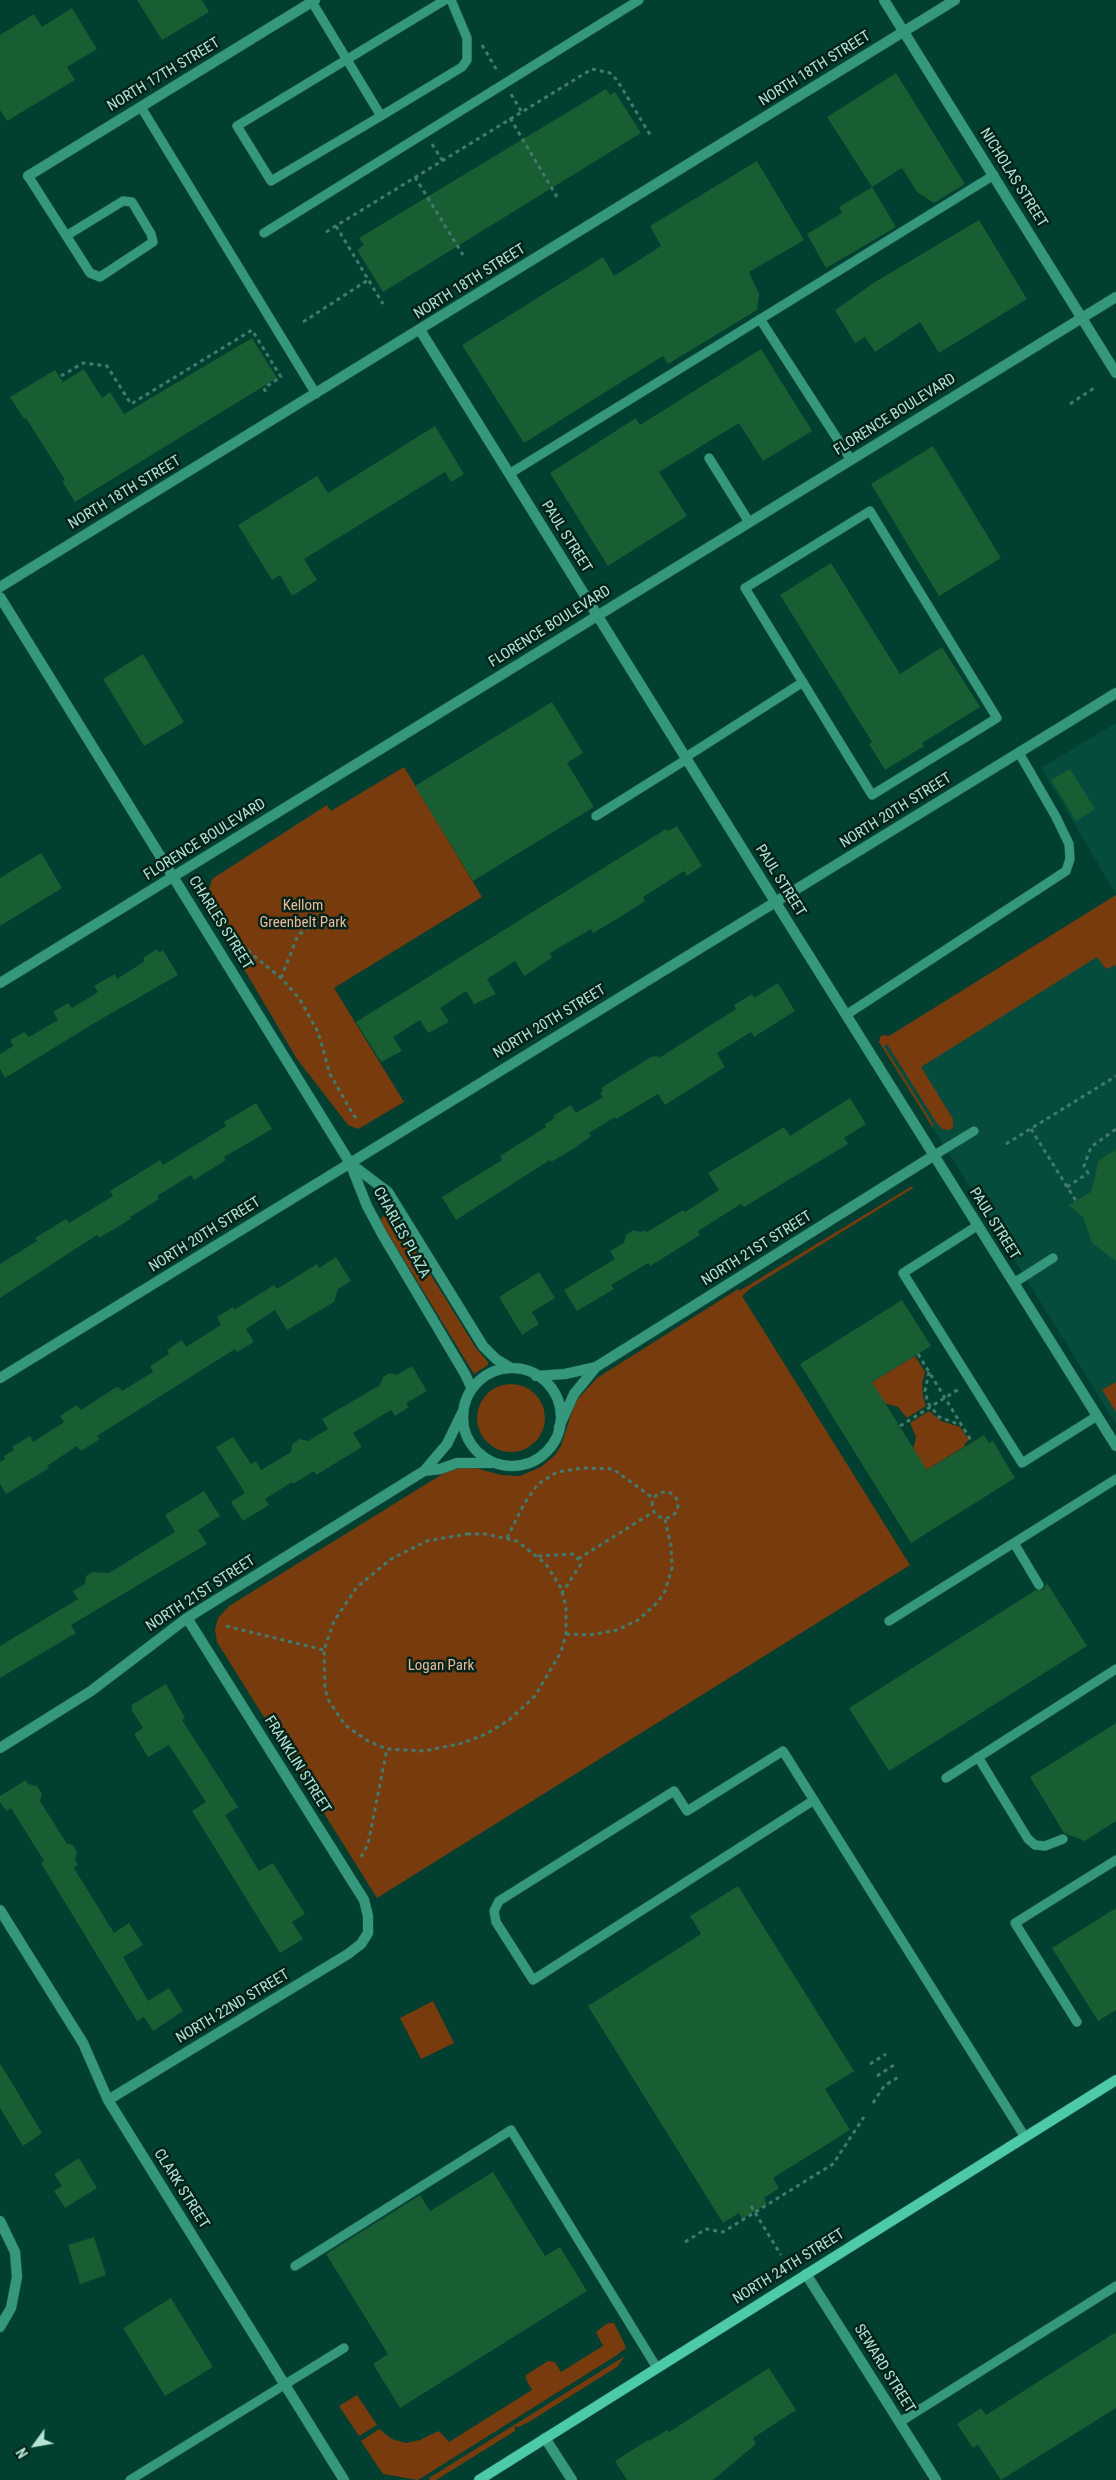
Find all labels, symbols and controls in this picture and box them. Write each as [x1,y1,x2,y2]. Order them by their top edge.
street label: NORTH 18TH STREET [756,27,874,111]
street label: NORTH 17TH STREET [105,34,223,116]
street label: NICHOLAS STREET [975,125,1051,231]
street label: NORTH 18TH STREET [411,240,529,324]
street label: FLORENCE BOULEVARD [831,370,959,460]
street label: NORTH 18TH STREET [66,452,184,534]
street label: PAUL STREET [537,498,595,576]
street label: FLORENCE BOULEVARD [486,582,614,672]
street label: NORTH 20TH STREET [837,769,955,853]
street label: FLORENCE BOULEVARD [141,795,269,885]
street label: PAUL STREET [751,842,809,920]
street label: CHARLES STREET [184,873,256,973]
park label: Kellom Greenbelt Park [259,897,347,932]
street label: NORTH 20TH STREET [491,981,609,1063]
street label: CHARLES PLAZA [369,1184,433,1282]
street label: PAUL STREET [965,1185,1023,1263]
street label: NORTH 20TH STREET [146,1193,264,1277]
street label: NORTH 21ST STREET [699,1208,815,1290]
street label: NORTH 21ST STREET [143,1552,259,1636]
park label: Logan Park [408,1657,474,1675]
street label: FRANKLIN STREET [260,1713,334,1817]
street label: NORTH 22ND STREET [173,1966,293,2048]
street label: CLARK STREET [149,2146,213,2232]
street label: NORTH 24TH STREET [730,2225,848,2309]
street label: SEWARD STREET [850,2321,918,2417]
north arrow [10,2420,60,2470]
text: N [13,2445,31,2461]

